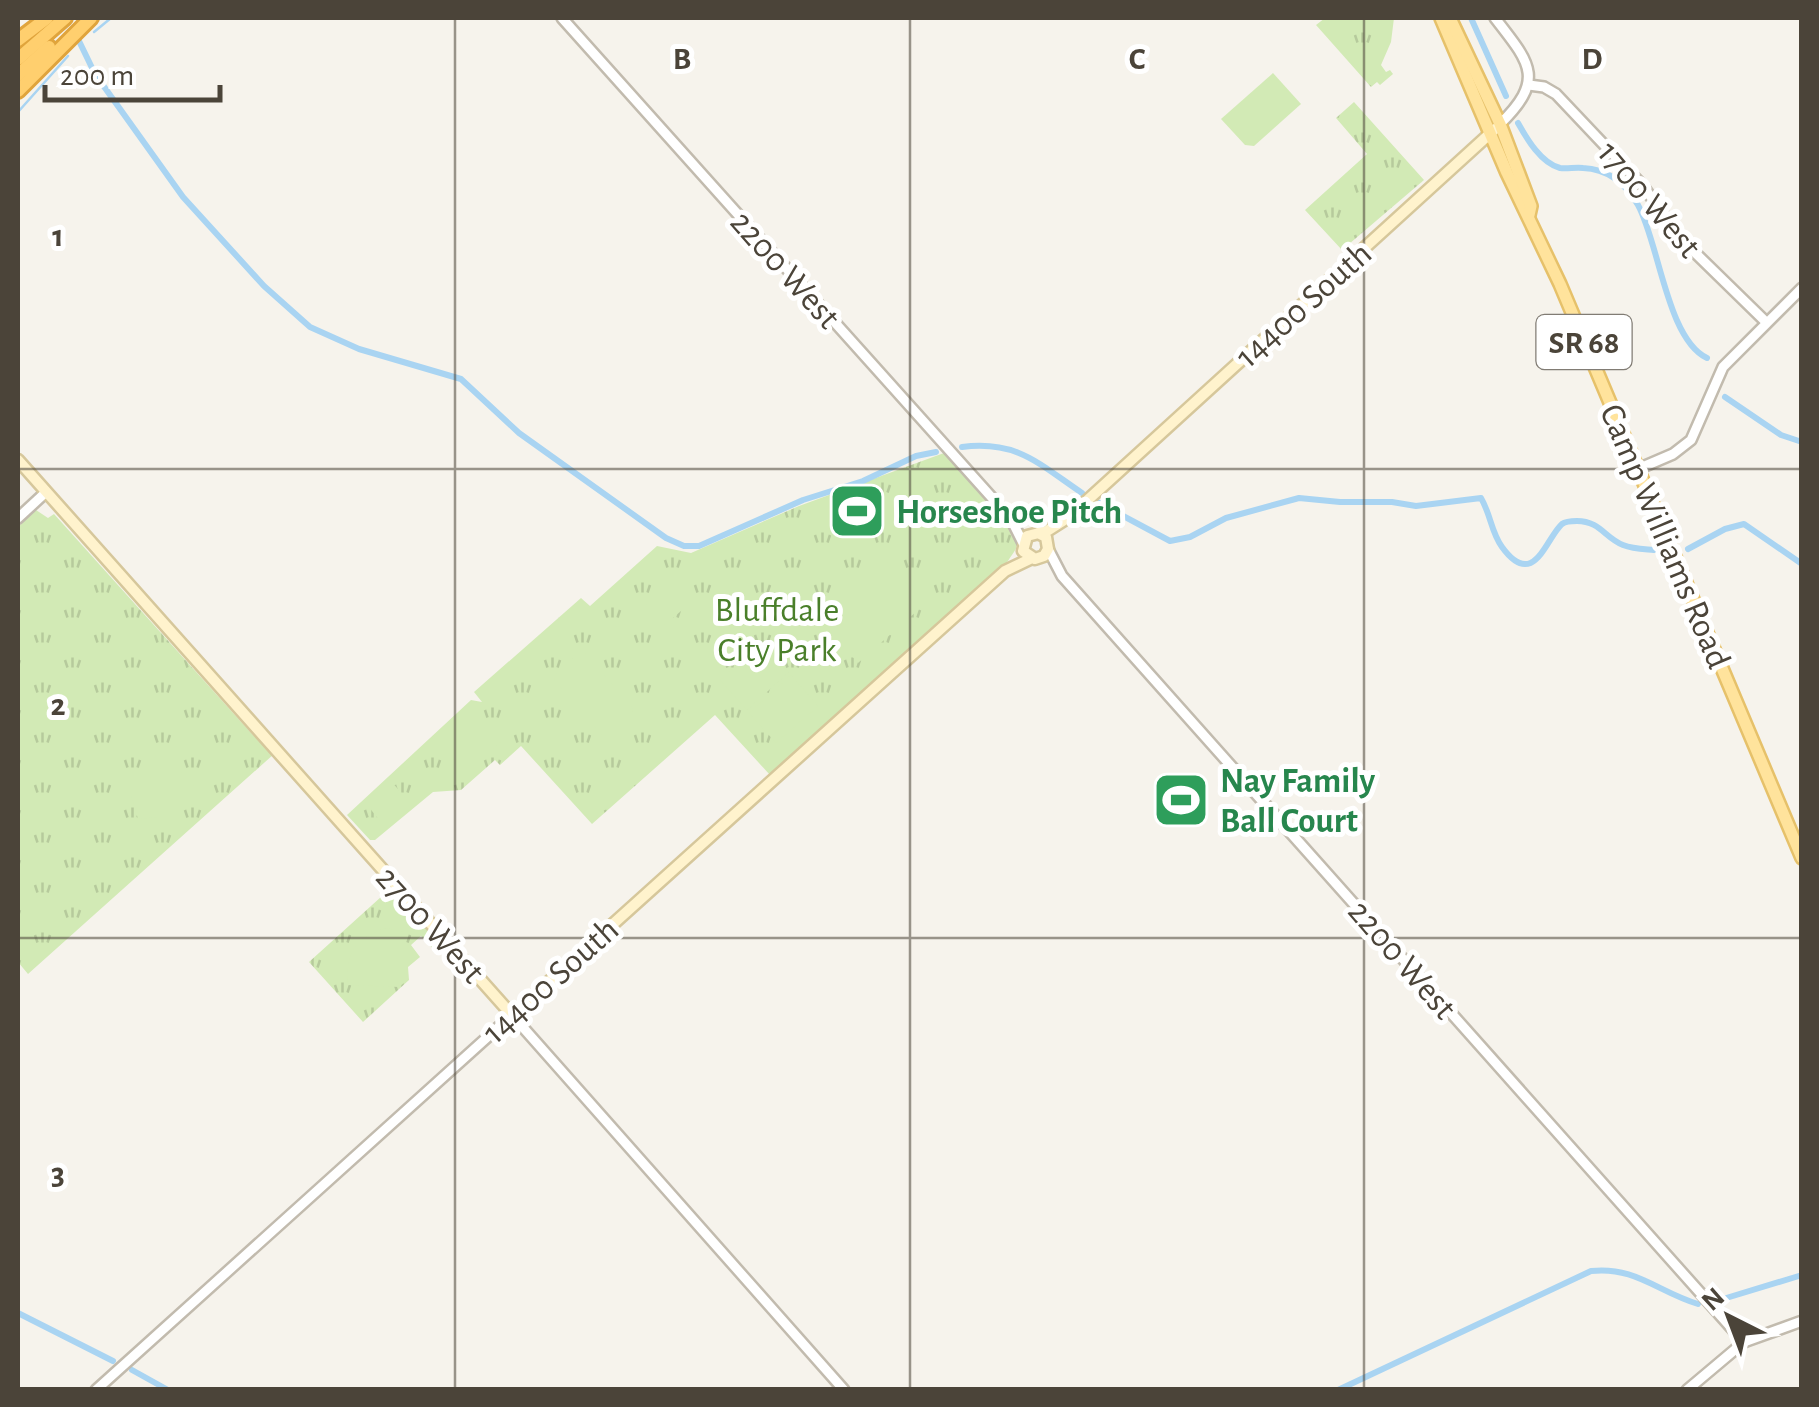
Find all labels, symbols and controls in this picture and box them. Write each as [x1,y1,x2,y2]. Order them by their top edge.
scale bar [45,40,220,102]
text: B [673,43,691,75]
text: C [1129,43,1146,75]
text: D [1582,43,1603,75]
text: 200 m [60,61,134,91]
street label: 1700 West [1591,135,1707,265]
street label: 2200 West [724,205,846,335]
text: 1 [52,220,64,252]
street label: 14400 South [1230,236,1378,375]
road number: SR 68 [1536,315,1632,369]
street label: Camp Williams Road [1593,399,1736,674]
sports icon: Horseshoe Pitch [827,481,887,541]
place label: Horseshoe Pitch [896,495,1122,530]
park label: Bluffdale City Park [715,593,839,668]
text: 2 [50,689,66,721]
place label: Nay Family Ball Court [1220,764,1376,839]
sports icon: Nay Family Ball Court [1151,770,1211,830]
street label: 2700 West [369,860,491,990]
street label: 2200 West [1341,894,1462,1026]
street label: 14400 South [477,912,625,1051]
text: 3 [51,1158,65,1190]
north arrow [1679,1267,1779,1367]
text: N [1697,1283,1730,1317]

